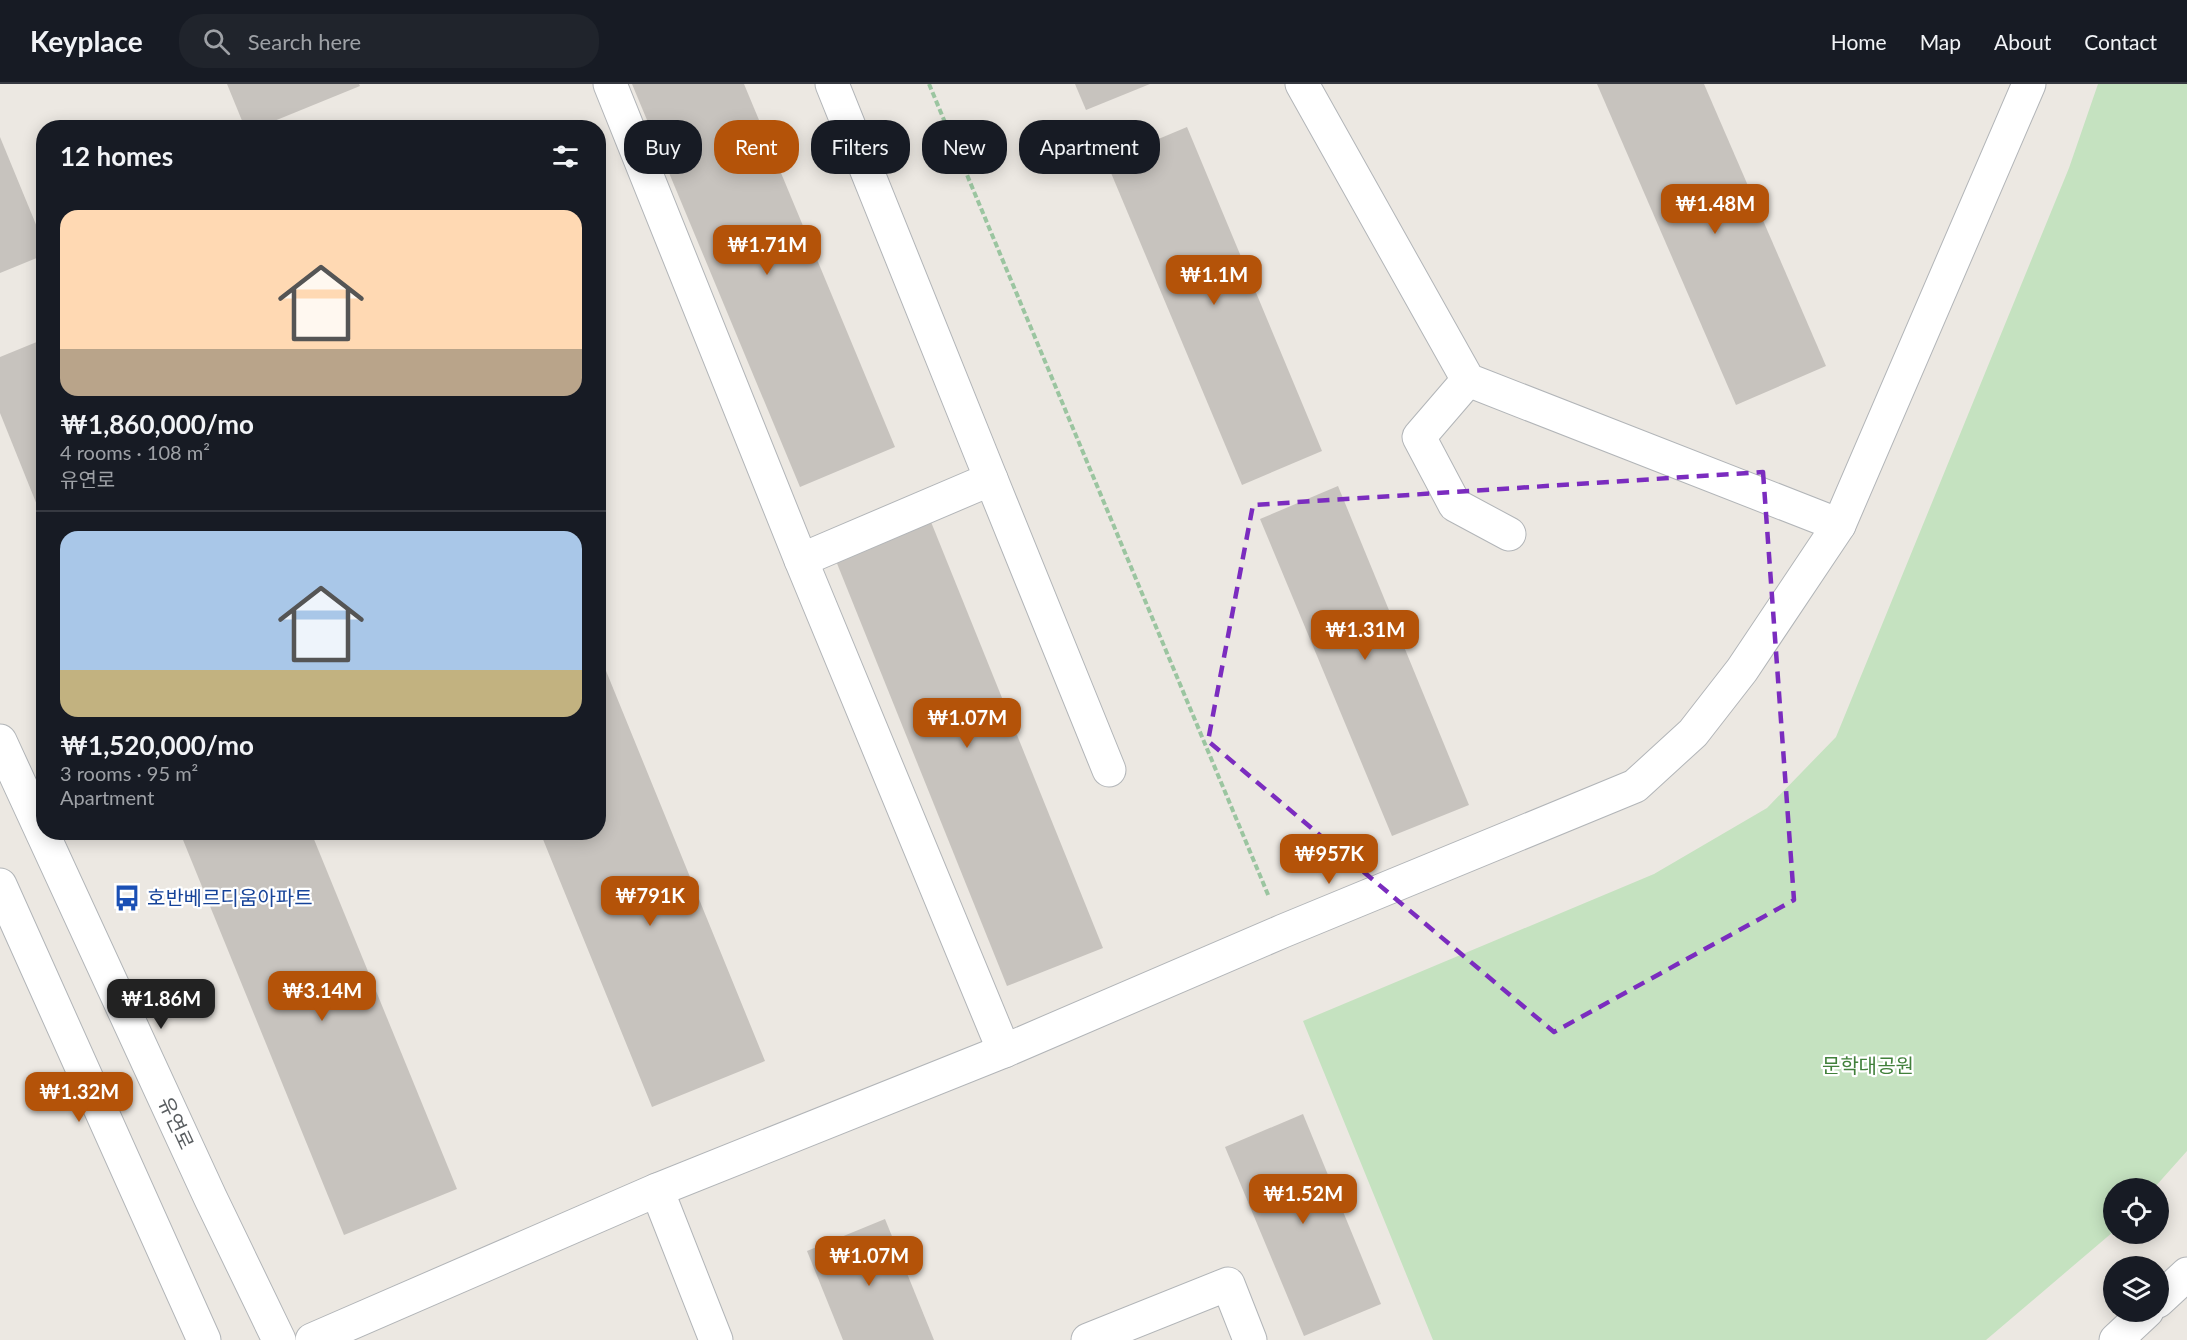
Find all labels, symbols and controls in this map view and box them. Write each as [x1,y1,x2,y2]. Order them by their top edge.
search box [179,14,599,68]
text: Keyplace [30,24,143,58]
icon: search [200,25,233,58]
text: Search here [248,28,361,55]
text: Home [1831,29,1887,54]
text: Map [1920,29,1961,54]
text: About [1994,29,2051,54]
text: Contact [2084,29,2157,54]
chip: Buy [624,120,702,174]
chip: Rent [714,120,799,174]
chip: Filters [811,120,910,174]
chip: New [922,120,1007,174]
chip: Apartment [1019,120,1160,174]
text: 12 homes [60,140,173,172]
icon: filters [549,140,582,173]
pin: ₩1.48M [1666,184,1764,235]
text: ₩1.48M [1675,191,1755,215]
pin: ₩1.71M [718,225,816,276]
text: ₩1.71M [727,232,807,256]
icon: home [267,249,375,357]
pin: ₩1.1M [1172,255,1256,306]
text: ₩1.1M [1180,262,1248,286]
text: ₩1,860,000/mo [60,408,254,440]
text: 4 rooms · 108 m² [60,440,210,464]
text: 유연로 [60,467,115,491]
icon: home [267,570,375,678]
pin: ₩1.31M [1316,610,1414,661]
text: ₩1.31M [1325,617,1405,641]
pin: ₩1.07M [918,698,1016,749]
text: ₩1.07M [927,705,1007,729]
text: ₩1,520,000/mo [60,729,254,761]
text: 3 rooms · 95 m² [60,761,198,785]
text: Apartment [60,785,154,809]
pin: ₩957K [1287,834,1371,885]
text: ₩957K [1294,841,1364,865]
pin: ₩791K [608,876,692,927]
bus stop icon: 호반베르디움아파트 [112,883,142,913]
text: ₩791K [615,883,685,907]
place label: 호반베르디움아파트 [147,885,313,909]
pin: ₩3.14M [273,971,371,1022]
text: ₩3.14M [282,978,362,1002]
pin: ₩1.86M [112,979,210,1030]
text: ₩1.86M [121,986,201,1010]
park label: 문학대공원 [1822,1053,1914,1077]
pin: ₩1.32M [30,1072,128,1123]
text: ₩1.32M [39,1079,119,1103]
street label: 유연로 [154,1092,199,1153]
pin: ₩1.52M [1254,1174,1352,1225]
map controls [2103,1178,2169,1322]
button: locate [2103,1178,2169,1244]
text: ₩1.52M [1263,1181,1343,1205]
pin: ₩1.07M [820,1236,918,1287]
text: ₩1.07M [829,1243,909,1267]
button: layers [2103,1256,2169,1322]

